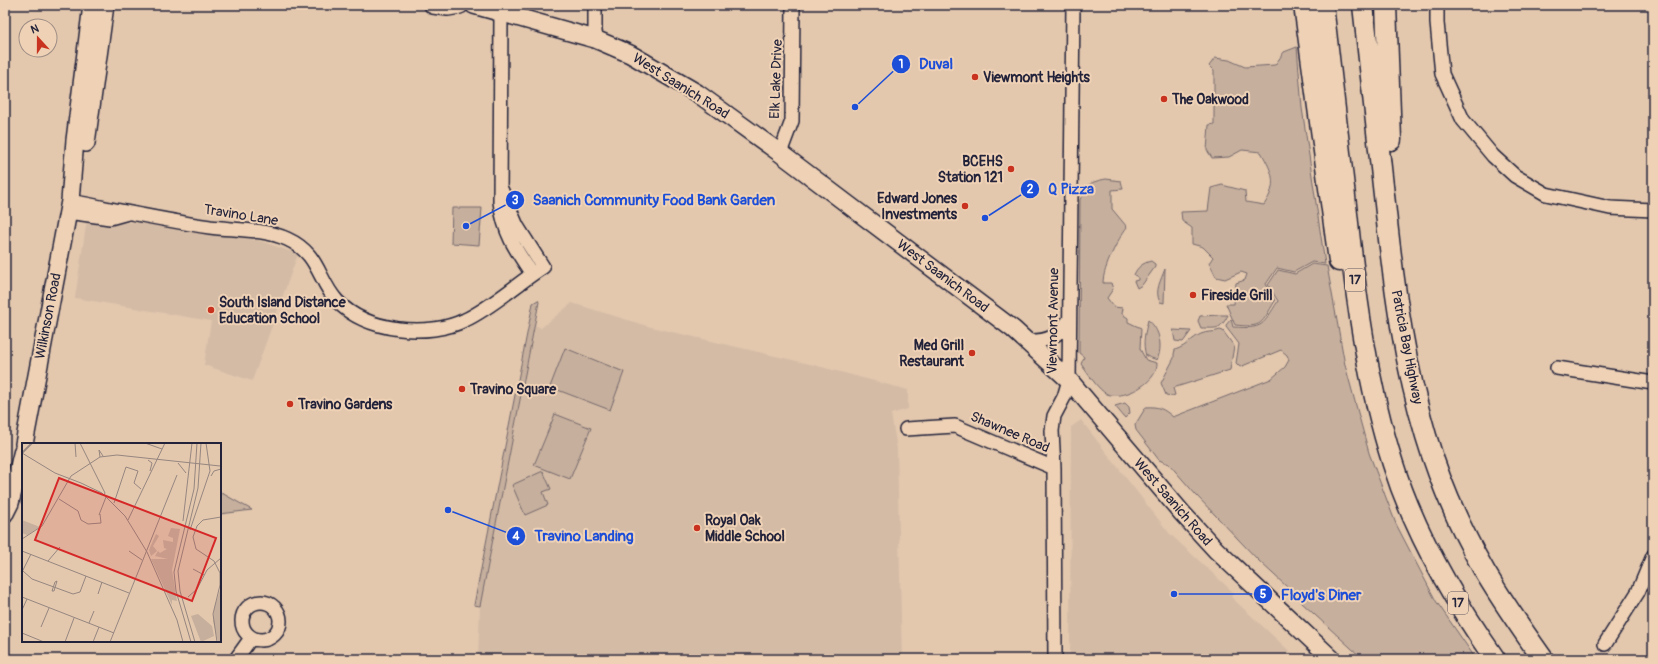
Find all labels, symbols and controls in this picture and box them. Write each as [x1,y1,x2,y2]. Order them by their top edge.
north arrow [18,18,58,58]
text: N [29,22,41,37]
street label: Elk Lake Drive [766,39,786,119]
street label: West Saanich Road [630,49,733,123]
callout: Duval [891,50,961,77]
text: Duval [919,55,953,74]
text: 1 [899,57,903,72]
place label: Viewmont Heights [983,69,1091,86]
marker: Viewmont Heights [970,72,980,82]
place label: The Oakwood [1171,91,1249,108]
marker: The Oakwood [1159,94,1169,104]
place label: BCEHS Station 121 [938,153,1003,186]
marker: BCEHS Station 121 [1006,164,1016,174]
callout: Q Pizza [1020,175,1102,202]
text: Q Pizza [1048,180,1094,199]
text: 2 [1027,182,1034,197]
callout: Saanich Community Food Bank Garden [505,186,783,213]
place label: Edward Jones Investments [877,190,958,223]
text: Saanich Community Food Bank Garden [533,191,776,210]
text: 3 [512,193,519,208]
street label: Travino Lane [203,201,279,229]
marker: Edward Jones Investments [960,201,970,211]
street label: West Saanich Road [894,236,992,316]
street label: Viewmont Avenue [1044,267,1062,374]
road number: 17 [1345,269,1365,291]
street label: Wilkinson Road [31,271,65,360]
place label: Fireside Grill [1201,287,1273,304]
street label: Patricia Bay Highway [1388,288,1426,406]
marker: Fireside Grill [1188,290,1198,300]
place label: South Island Distance Education School [219,294,347,327]
marker: South Island Distance Education School [206,305,216,315]
place label: Med Grill Restaurant [899,337,964,370]
marker: Med Grill Restaurant [967,348,977,358]
place label: Travino Square [469,381,557,398]
marker: Travino Square [457,384,467,394]
place label: Travino Gardens [297,396,393,413]
marker: Travino Gardens [285,399,295,409]
street label: Shawnee Road [968,408,1052,456]
inset map [22,443,221,642]
street label: West Saanich Road [1130,455,1216,549]
place label: Royal Oak Middle School [705,512,785,545]
callout: Travino Landing [506,522,641,549]
marker: Royal Oak Middle School [692,523,702,533]
text: Travino Landing [534,527,634,546]
text: 4 [512,529,520,544]
callout: Floyd's Diner [1253,581,1370,608]
text: Floyd's Diner [1281,586,1362,605]
text: 5 [1260,587,1267,602]
road number: 17 [1448,592,1468,614]

